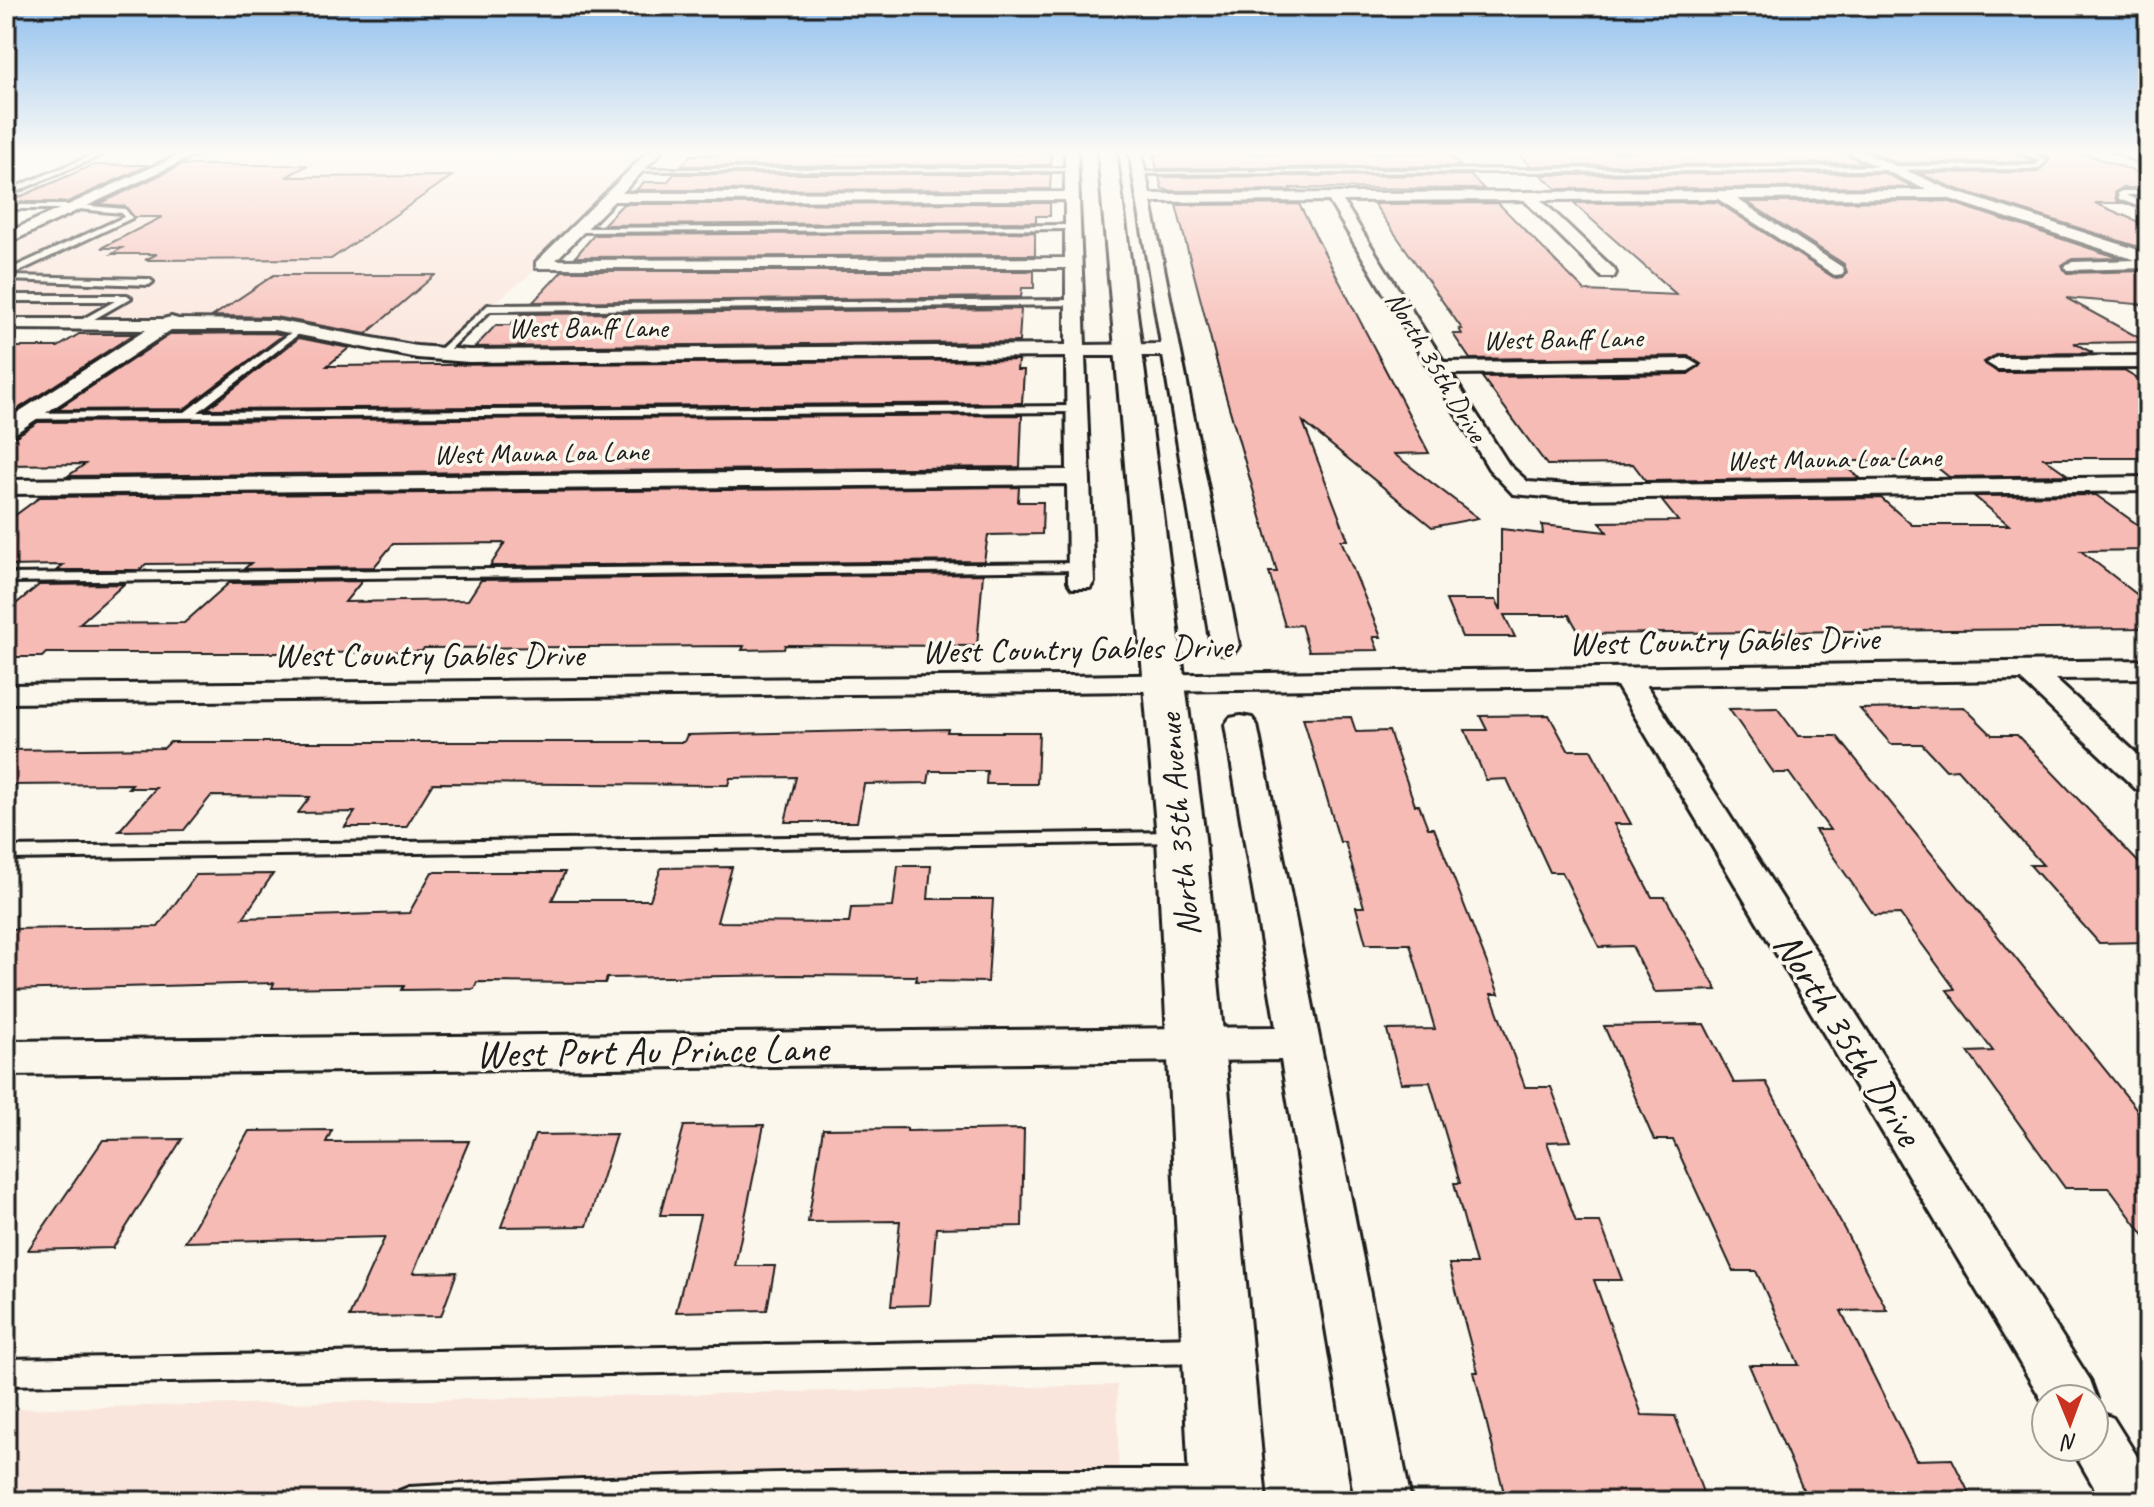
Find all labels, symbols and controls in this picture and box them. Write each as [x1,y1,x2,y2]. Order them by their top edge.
street label: North 35th Drive [1378,285,1496,450]
street label: West Banff Lane [508,310,669,345]
street label: West Banff Lane [1483,320,1645,357]
street label: West Mauna Loa Lane [434,433,650,472]
street label: West Mauna Loa Lane [1727,439,1943,478]
street label: West Country Gables Drive [1569,616,1882,665]
street label: West Country Gables Drive [922,624,1235,673]
street label: West Country Gables Drive [274,633,587,676]
street label: North 35th Avenue [1147,710,1210,938]
street label: North 35th Drive [1763,923,1935,1157]
street label: West Port Au Prince Lane [475,1023,832,1079]
north arrow [2030,1383,2110,1463]
text: N [2060,1428,2077,1456]

